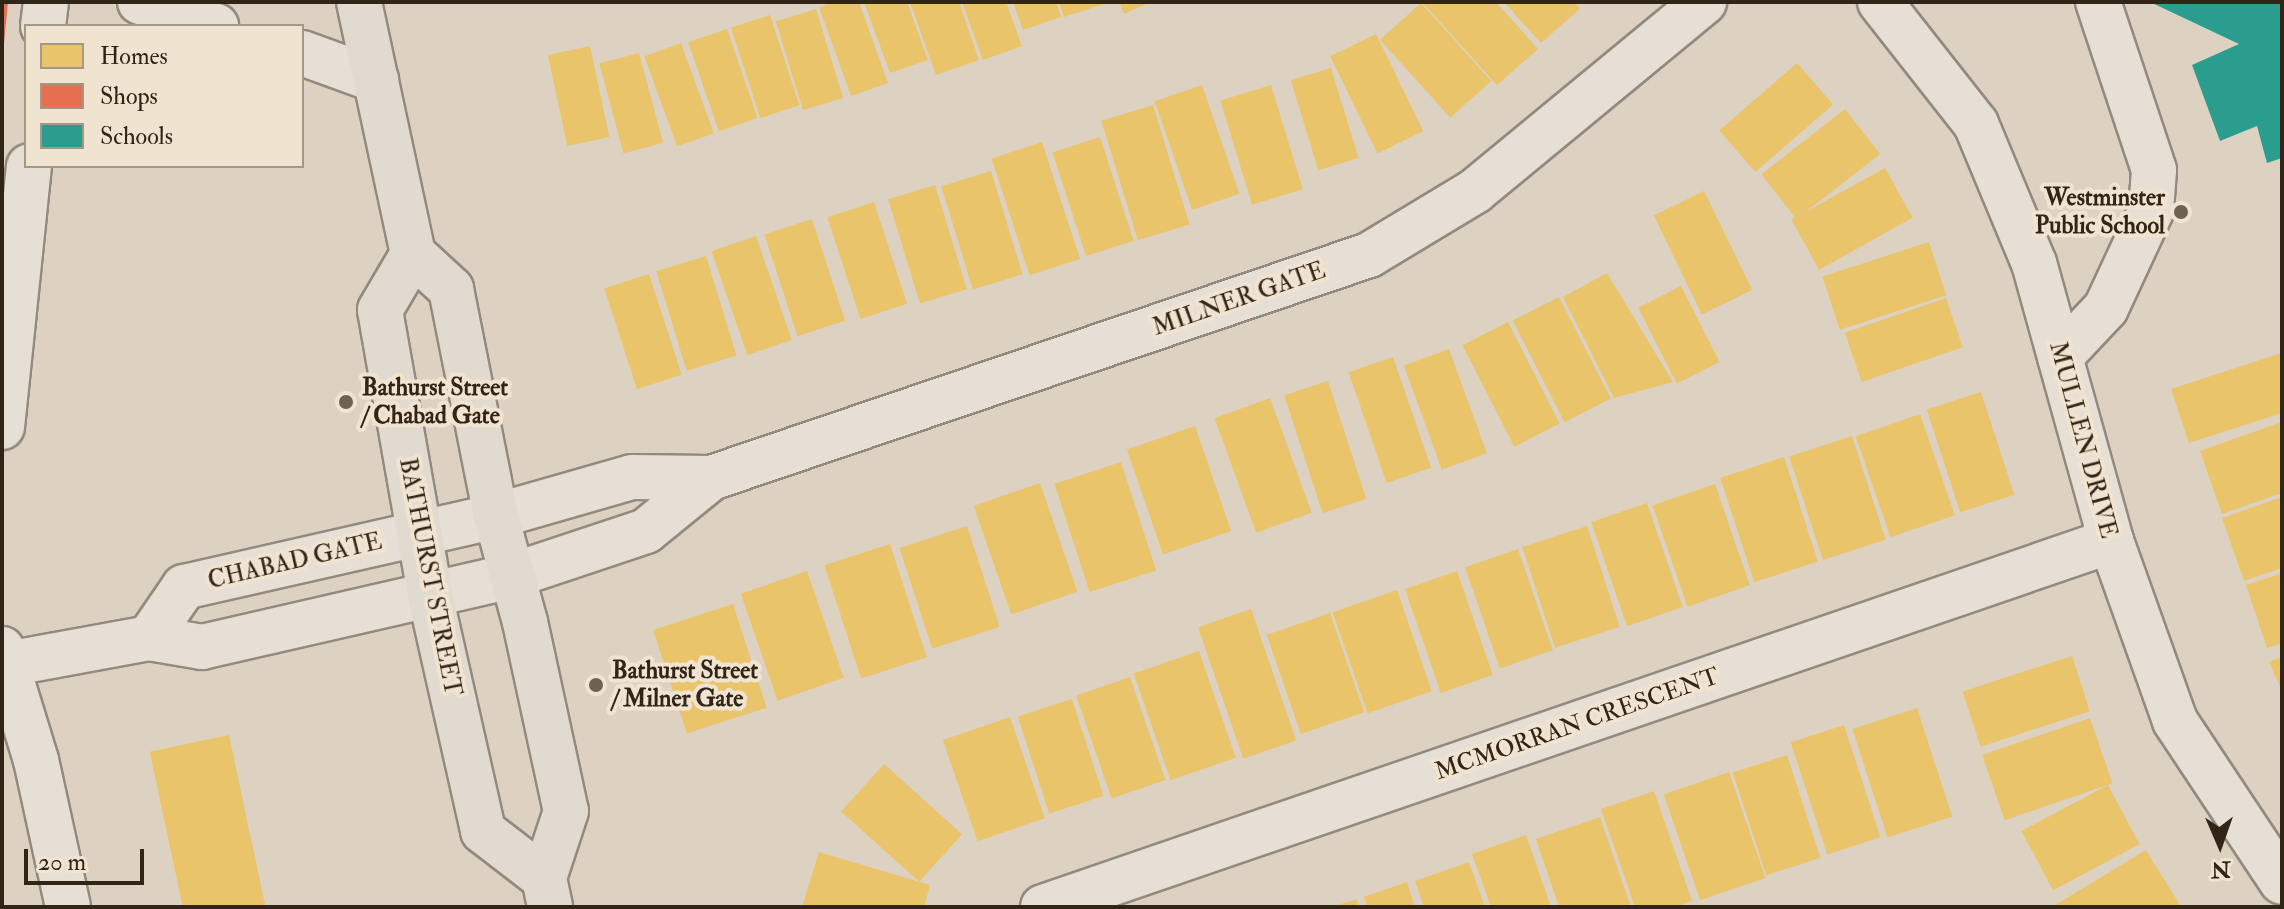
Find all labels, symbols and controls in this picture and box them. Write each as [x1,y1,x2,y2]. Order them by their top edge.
legend [24,24,304,168]
text: Homes [100,41,168,72]
text: Shops [100,81,158,112]
text: Schools [100,121,173,152]
place label: Westminster Public School [2035,184,2165,240]
marker: Westminster Public School [2172,203,2190,221]
street label: MILNER GATE [1149,256,1329,342]
street label: MULLEN DRIVE [2043,339,2123,541]
place label: Bathurst Street / Chabad Gate [362,374,508,430]
marker: Bathurst Street / Chabad Gate [337,393,355,411]
street label: BATHURST STREET [393,456,467,698]
street label: CHABAD GATE [205,527,385,595]
place label: Bathurst Street / Milner Gate [612,657,758,713]
street label: MCMORRAN CRESCENT [1431,662,1723,786]
marker: Bathurst Street / Milner Gate [587,676,605,694]
north arrow [2180,805,2260,885]
scale bar [28,833,148,883]
text: 20 m [38,847,86,878]
text: N [2211,855,2231,883]

